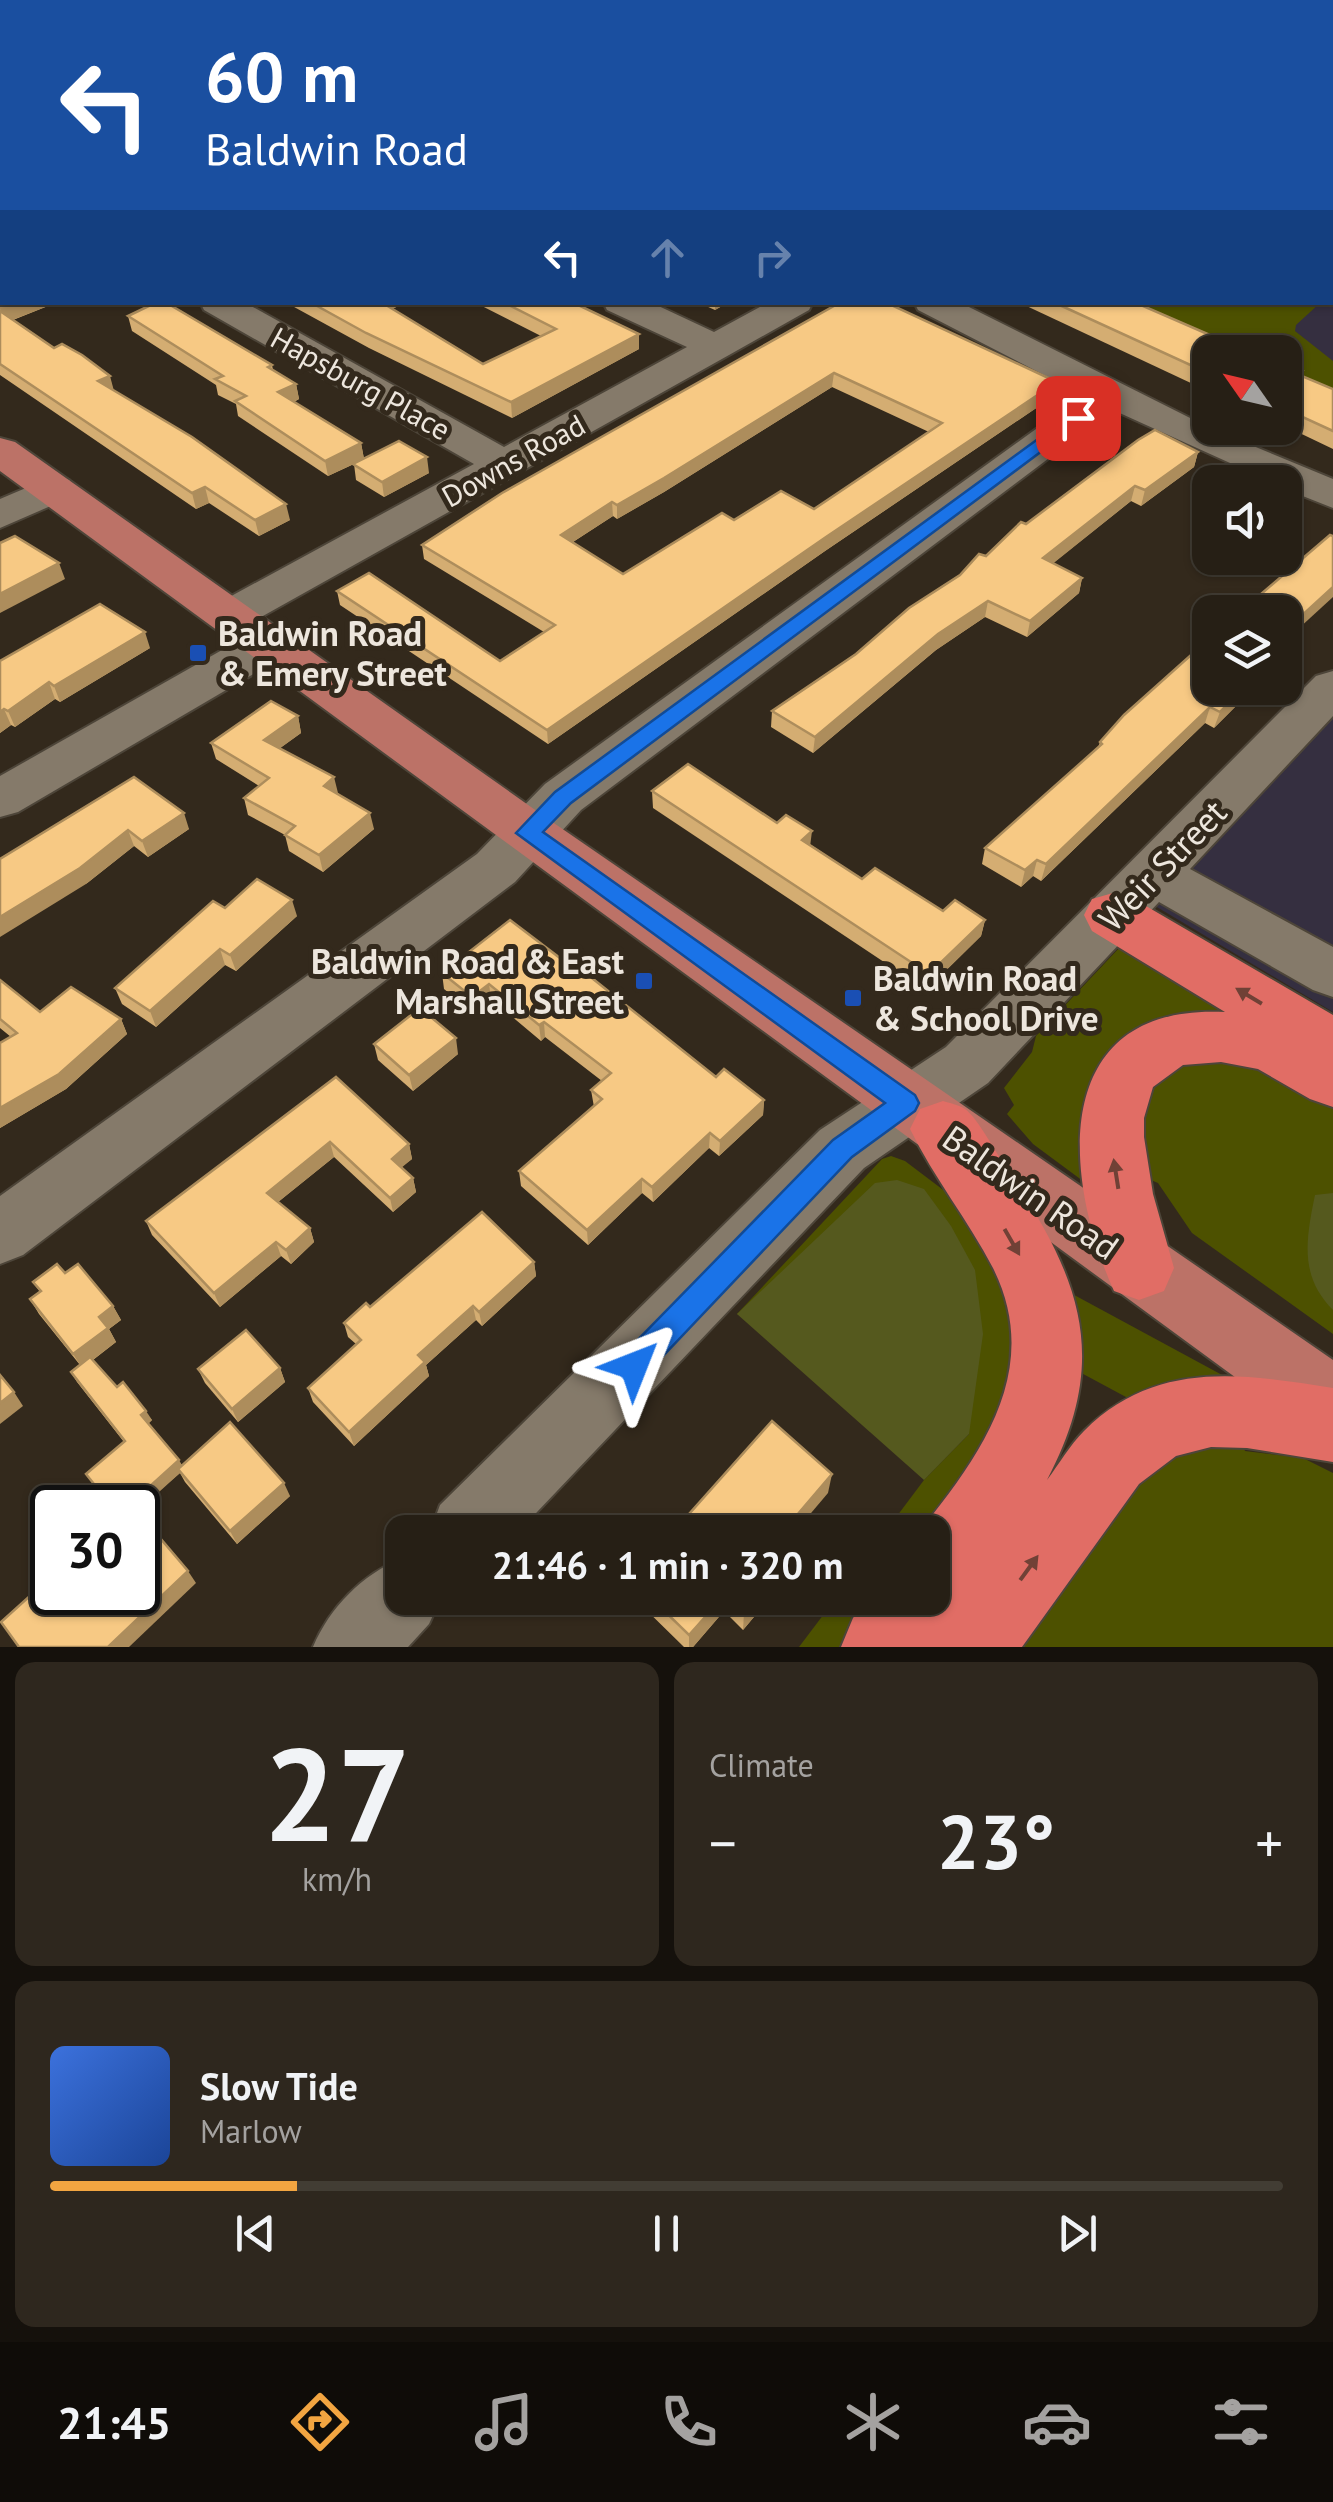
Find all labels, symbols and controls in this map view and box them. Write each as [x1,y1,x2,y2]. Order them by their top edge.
text: 60 m [205,31,358,121]
icon: left [40,40,170,170]
text: Baldwin Road [205,119,468,177]
icon: left [535,230,590,285]
icon: ahead [640,230,695,285]
icon: right [745,230,800,285]
street label: Hapsburg Place [264,318,458,448]
north arrow [1192,335,1302,445]
map controls [1192,335,1302,705]
pin [1036,376,1121,461]
icon: arrive [1051,391,1106,446]
street label: Downs Road [434,405,592,515]
button: sound [1192,465,1302,575]
button: layers [1192,595,1302,705]
place label: Baldwin Road & Emery Street [218,610,448,696]
marker: Baldwin Road & Emery Street [187,642,209,664]
street label: Weir Street [1088,789,1236,940]
place label: Baldwin Road & East Marshall Street [311,938,625,1024]
place label: Baldwin Road & School Drive [873,955,1098,1041]
marker: Baldwin Road & East Marshall Street [633,970,655,992]
marker: Baldwin Road & School Drive [842,987,864,1009]
one-way arrow [1235,988,1263,1005]
street label: Baldwin Road [934,1114,1128,1270]
one-way arrow [1108,1158,1123,1189]
one-way arrow [1003,1228,1020,1256]
position arrow [582,1314,686,1418]
speed limit sign: 30 [30,1485,160,1615]
text: 21:46 · 1 min · 320 m [492,1540,843,1589]
one-way arrow [1019,1555,1039,1581]
text: 27 [263,1709,411,1877]
text: Climate [709,1744,814,1786]
text: 23° [937,1793,1055,1890]
text: − [709,1807,737,1878]
text: + [1255,1807,1283,1878]
text: km/h [302,1858,372,1900]
text: Slow Tide [200,2061,358,2110]
text: Marlow [200,2110,302,2152]
icon: previous [228,2206,283,2261]
icon: pause [639,2206,694,2261]
icon: next [1050,2206,1105,2261]
icon: directions [285,2387,355,2457]
icon: music [469,2387,539,2457]
icon: phone [654,2387,724,2457]
icon: climate [838,2387,908,2457]
icon: car [1022,2387,1092,2457]
icon: filters [1206,2387,1276,2457]
text: 21:45 [57,2393,171,2451]

